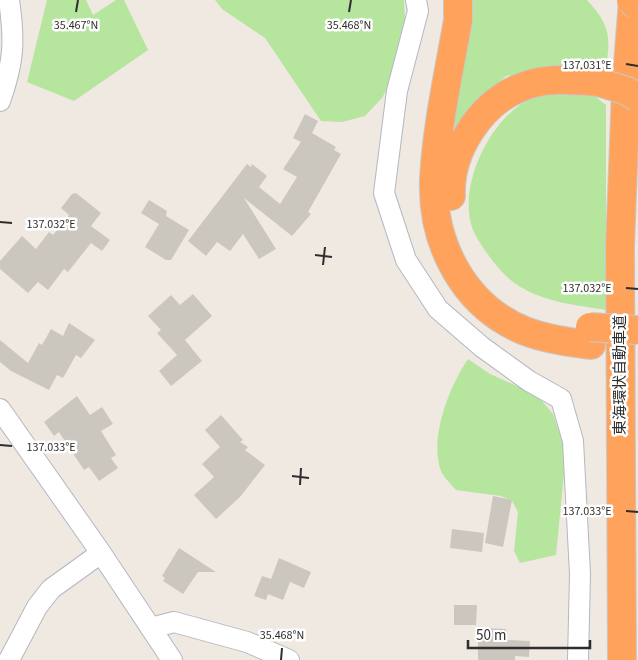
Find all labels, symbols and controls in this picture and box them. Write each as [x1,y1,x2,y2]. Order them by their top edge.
text: 35.467°N [54,17,98,34]
text: 35.468°N [327,17,371,34]
text: 137.031°E [562,57,612,74]
text: 137.032°E [26,216,76,233]
text: 137.032°E [562,280,612,297]
street label: 東海環状自動車道 [610,315,631,435]
text: 137.033°E [26,439,76,456]
text: 137.033°E [562,503,612,520]
scale bar [468,618,590,650]
text: 50 m [476,625,506,646]
text: 35.468°N [260,627,304,644]

